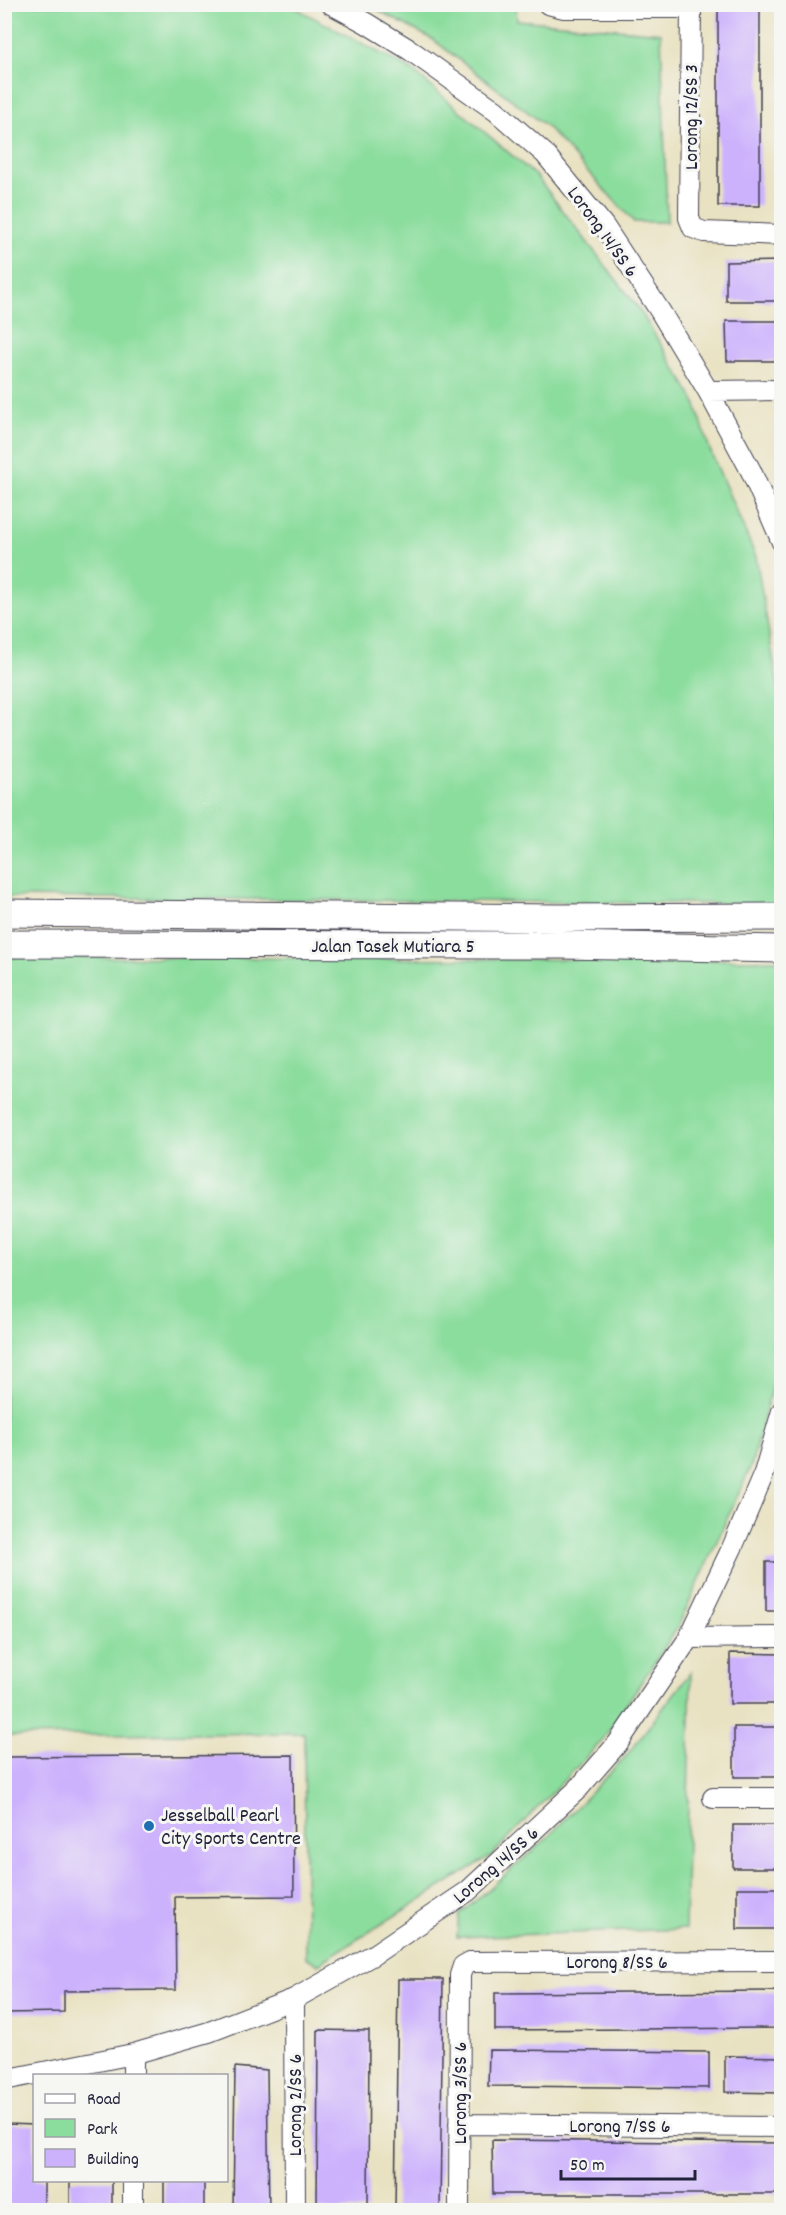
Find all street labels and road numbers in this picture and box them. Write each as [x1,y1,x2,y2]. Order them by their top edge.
street label: Lorong 12/SS 3 [679,64,707,170]
street label: Lorong 14/SS 6 [559,181,644,284]
street label: Jalan Tasek Mutiara 5 [311,934,475,962]
street label: Lorong 14/SS 6 [448,1821,546,1912]
street label: Lorong 8/SS 6 [566,1950,668,1978]
street label: Lorong 3/SS 6 [448,2042,476,2144]
street label: Lorong 2/SS 6 [283,2054,311,2156]
street label: Lorong 7/SS 6 [569,2114,671,2142]

